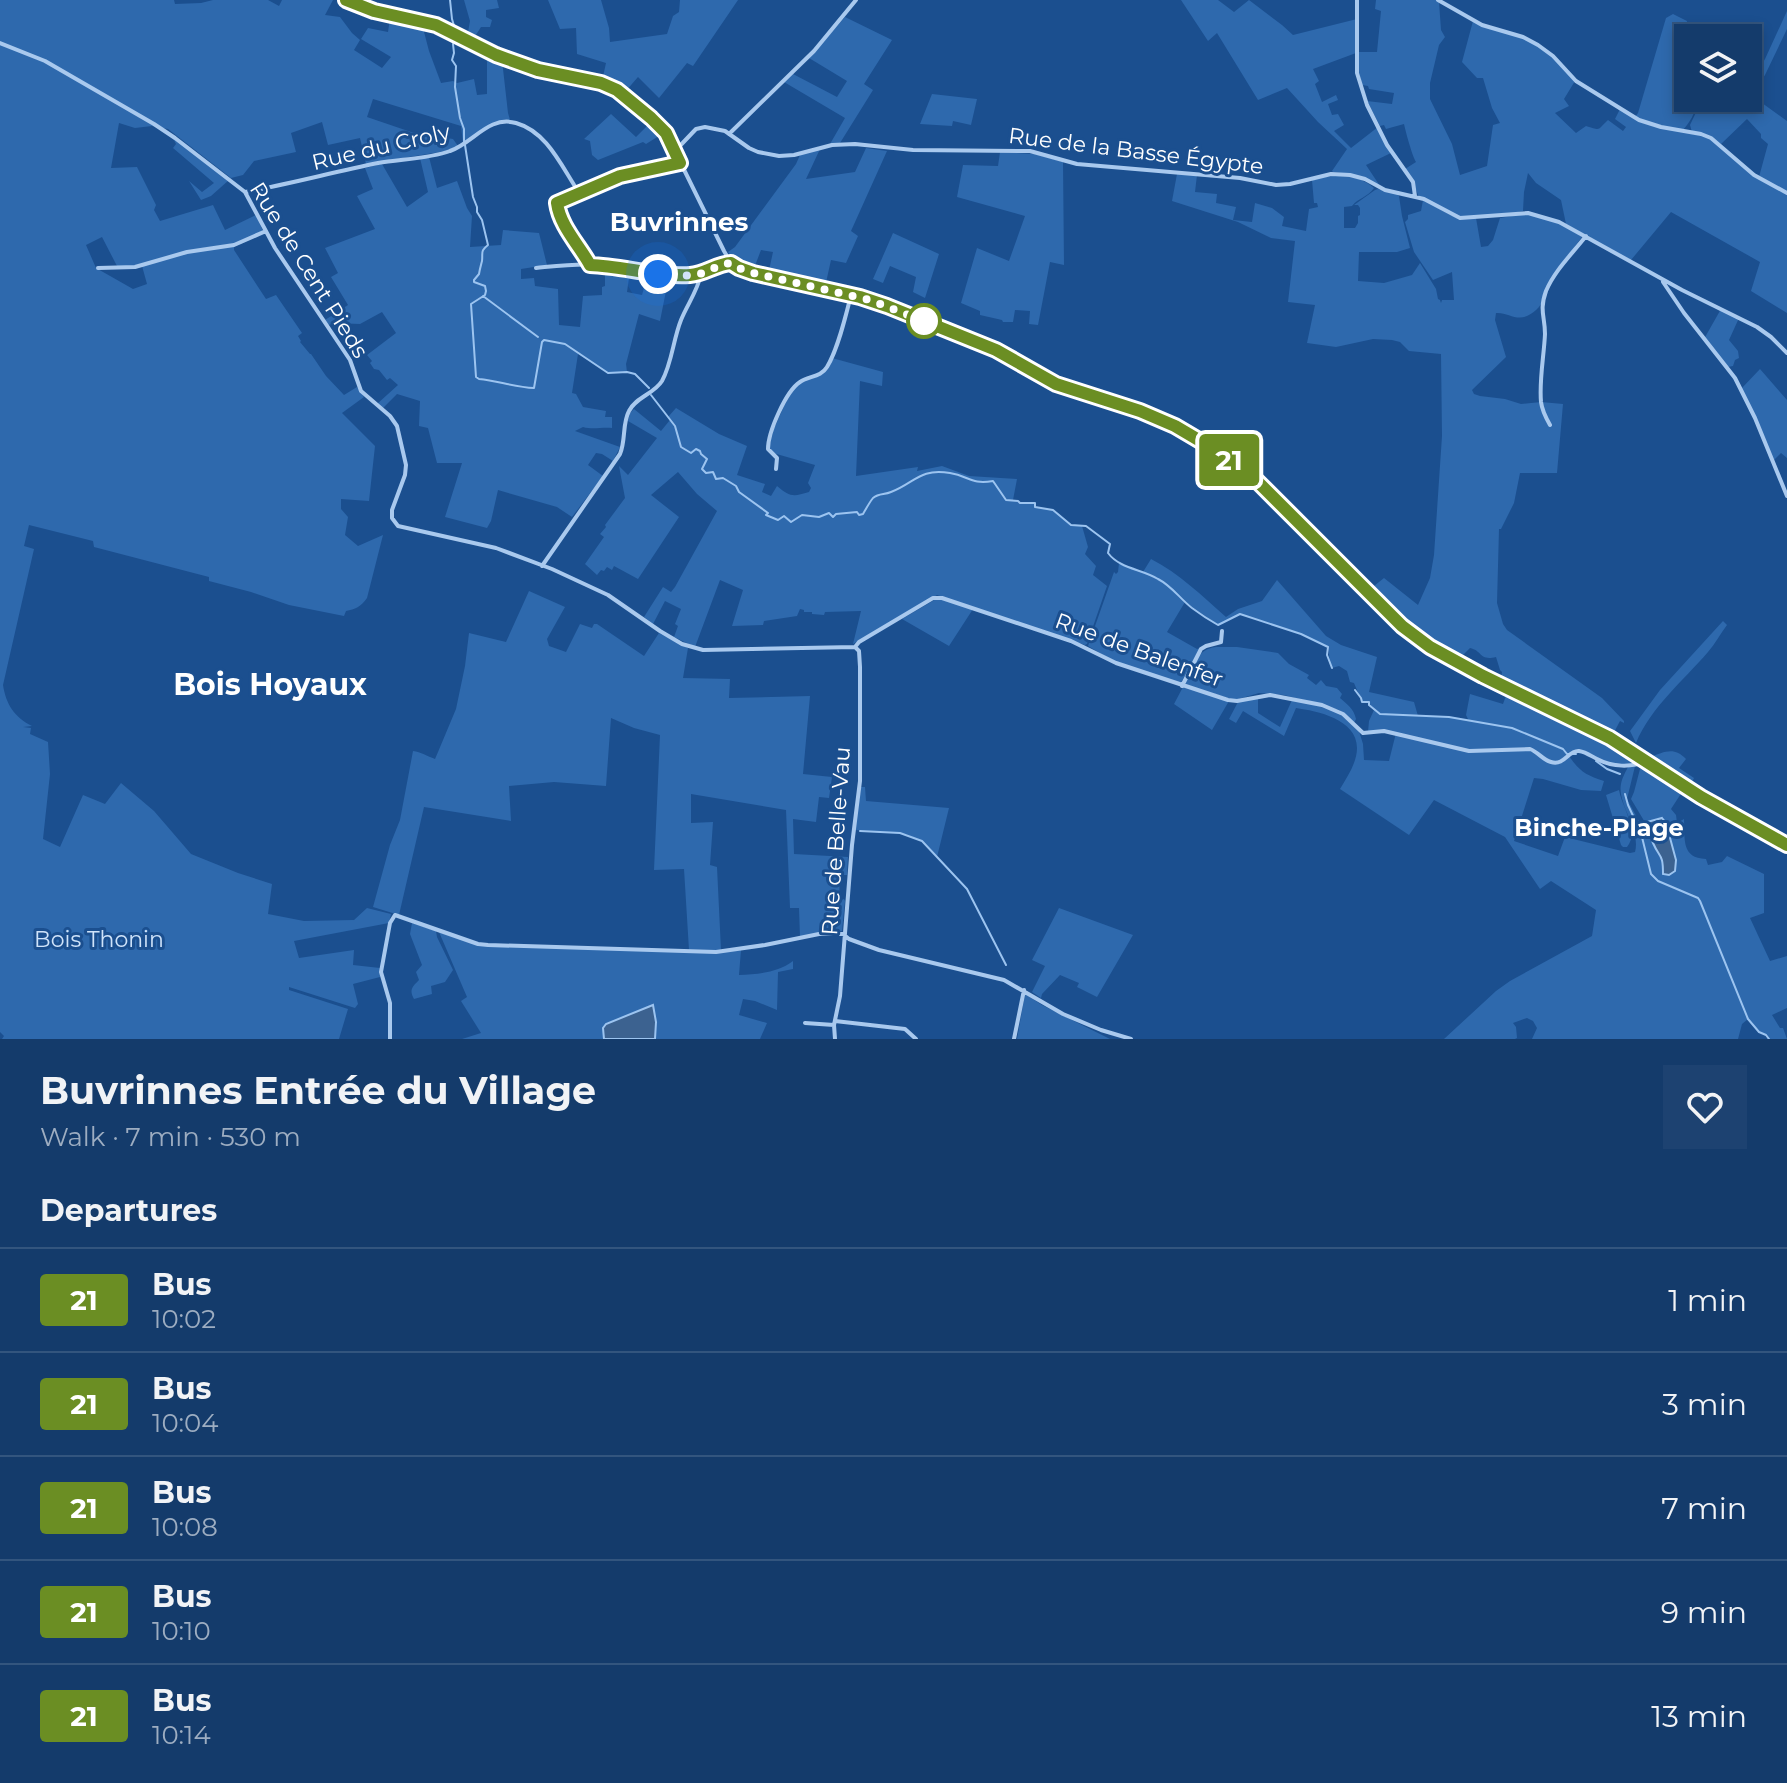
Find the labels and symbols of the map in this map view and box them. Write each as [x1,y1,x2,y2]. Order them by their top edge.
street label: Rue du Croly [309,118,453,176]
street label: Rue de la Basse Égypte [1007,122,1265,180]
street label: Rue de Cent Pieds [244,177,374,363]
district label: Buvrinnes [610,206,748,238]
your location [638,254,678,294]
unlabelled marker [907,304,941,338]
line badge: 21 [1193,434,1265,486]
street label: Rue de Balenfer [1051,607,1227,693]
district label: Bois Hoyaux [173,666,367,703]
street label: Rue de Belle-Vau [816,746,856,936]
district label: Binche-Plage [1514,813,1684,842]
park label: Bois Thonin [34,926,164,953]

